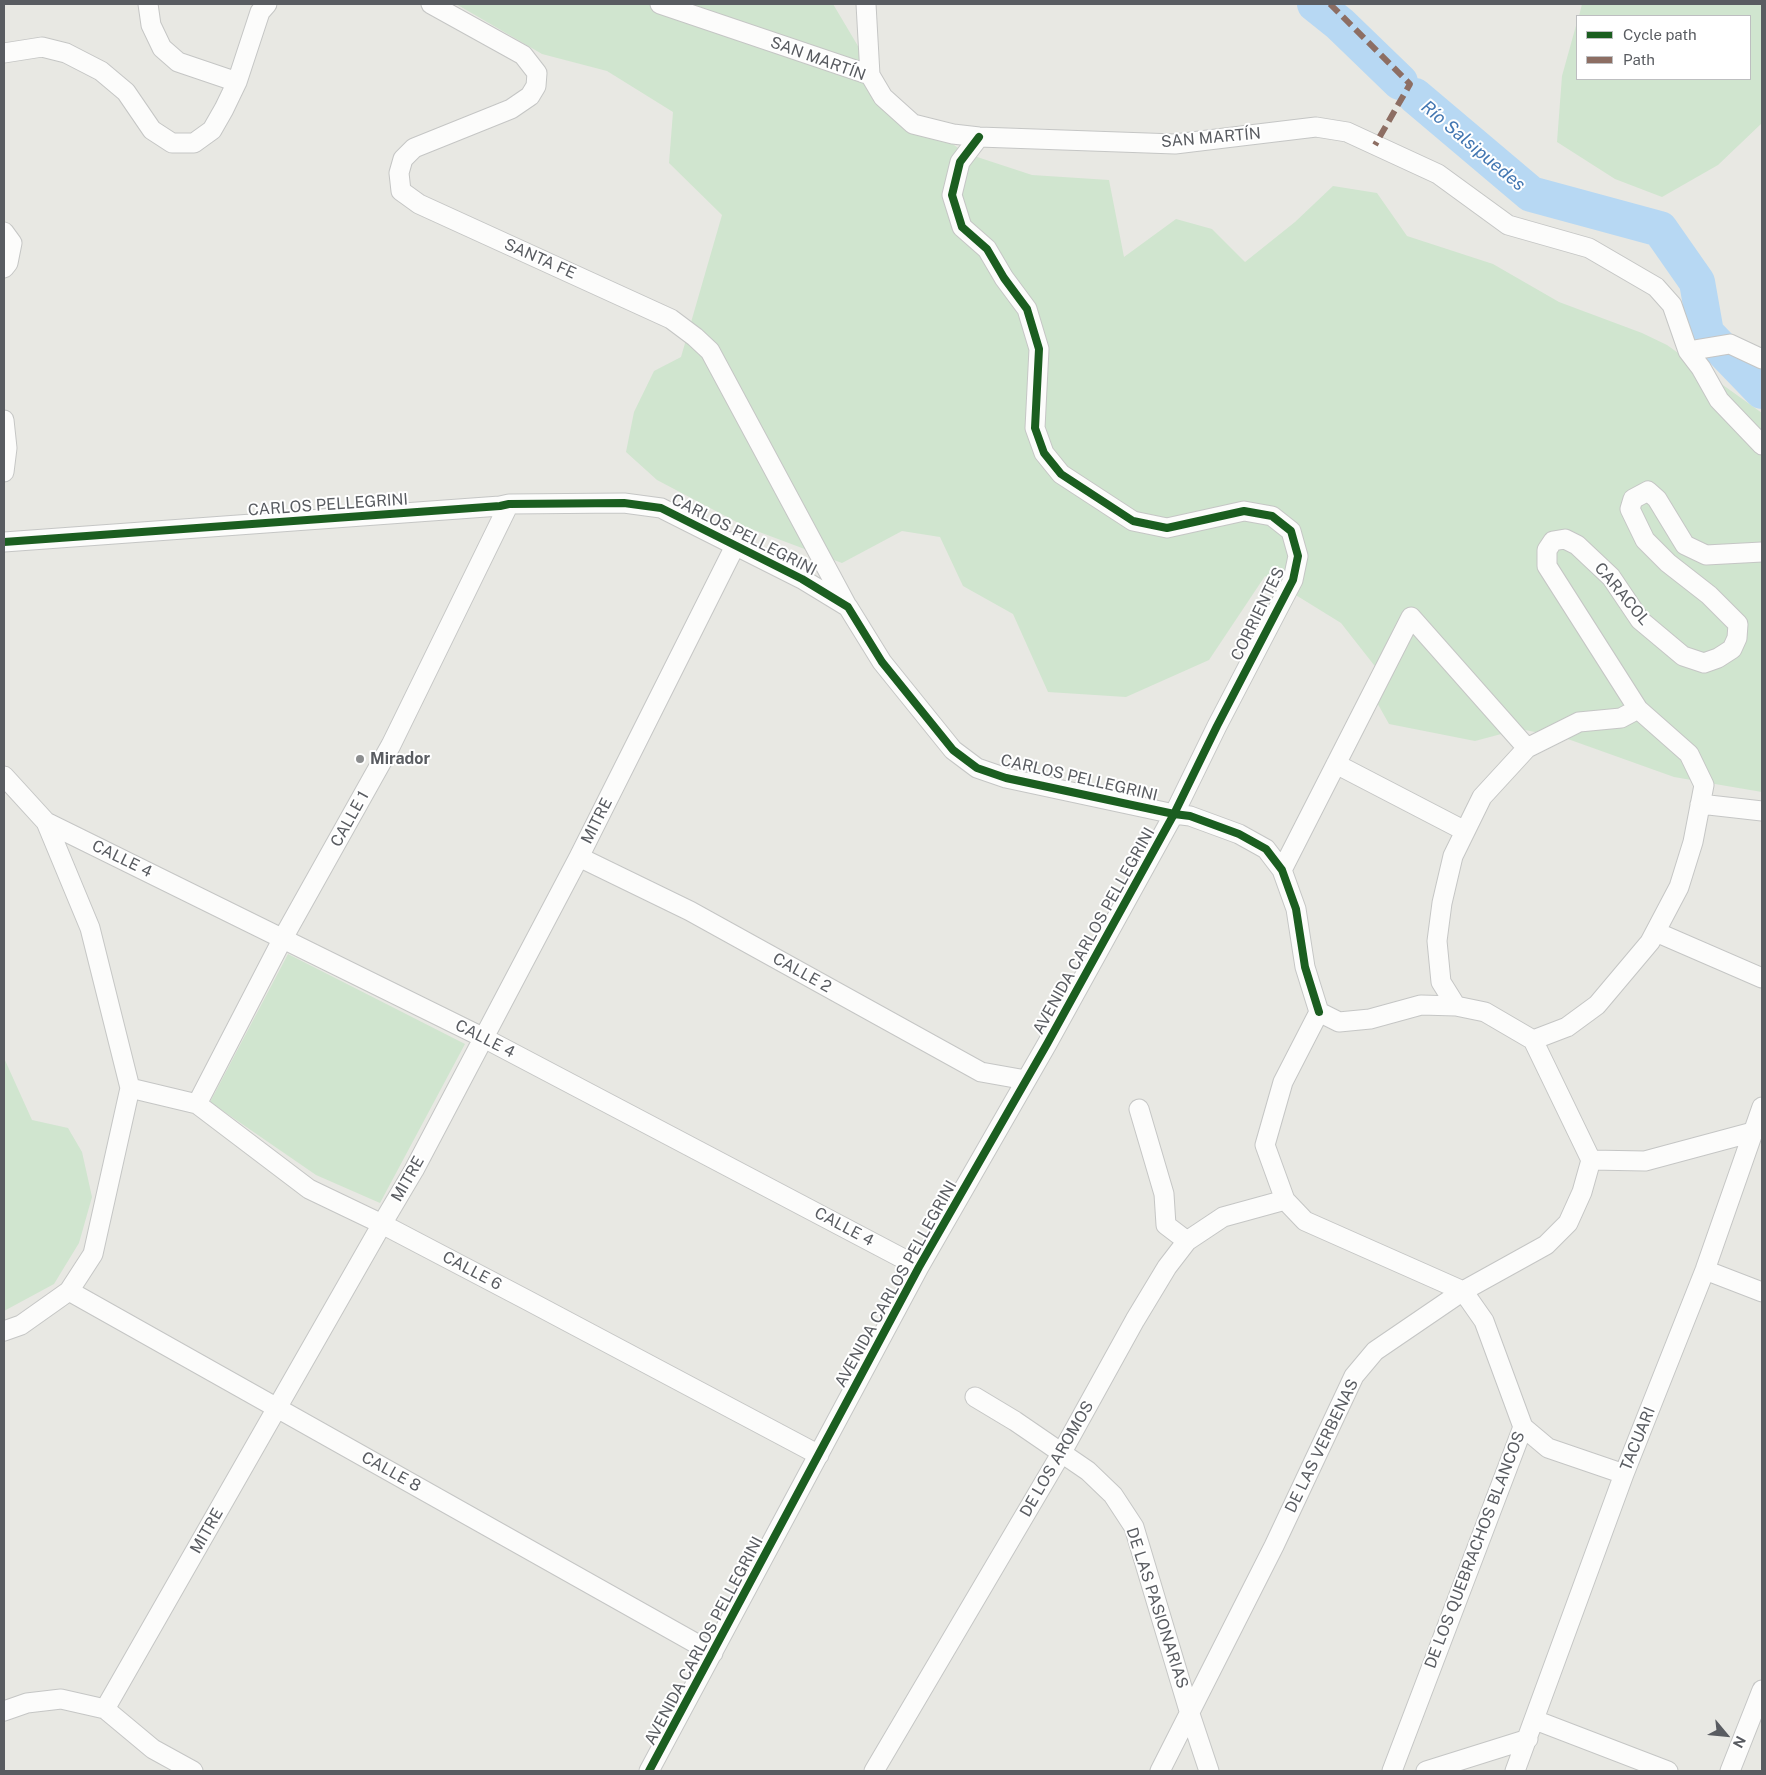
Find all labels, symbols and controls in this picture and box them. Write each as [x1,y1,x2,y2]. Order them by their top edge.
legend [1576,15,1751,80]
text: Cycle path [1623,26,1697,43]
street label: SAN MARTÍN [768,33,868,85]
text: Path [1623,51,1655,68]
water label: Río Salsipuedes [1417,96,1529,196]
street label: SAN MARTÍN [1160,124,1262,152]
street label: SANTA FE [501,235,579,283]
street label: CARLOS PELLEGRINI [247,490,409,520]
street label: CARLOS PELLEGRINI [668,490,820,580]
street label: CARACOL [1590,559,1654,629]
street label: CORRIENTES [1227,564,1289,664]
place label: Mirador [370,749,430,769]
street label: CARLOS PELLEGRINI [999,751,1159,805]
marker: Mirador [354,753,366,765]
street label: CALLE 1 [327,788,373,850]
street label: MITRE [577,795,617,847]
street label: AVENIDA CARLOS PELLEGRINI [1029,824,1159,1038]
street label: CALLE 4 [89,836,155,882]
street label: CALLE 2 [769,949,835,997]
street label: CALLE 4 [452,1016,518,1062]
street label: MITRE [387,1153,429,1205]
street label: AVENIDA CARLOS PELLEGRINI [831,1177,961,1391]
street label: CALLE 4 [811,1203,877,1251]
street label: CALLE 6 [439,1247,505,1295]
street label: DE LAS VERBENAS [1281,1376,1363,1516]
street label: DE LOS AROMOS [1016,1398,1098,1520]
street label: TACUARI [1617,1404,1659,1474]
street label: DE LOS QUEBRACHOS BLANCOS [1421,1429,1529,1671]
street label: CALLE 8 [358,1448,424,1496]
street label: MITRE [186,1505,228,1557]
street label: DE LAS PASIONARIAS [1122,1525,1192,1691]
street label: AVENIDA CARLOS PELLEGRINI [641,1534,767,1748]
north arrow [1701,1710,1751,1760]
text: N [1730,1733,1749,1751]

